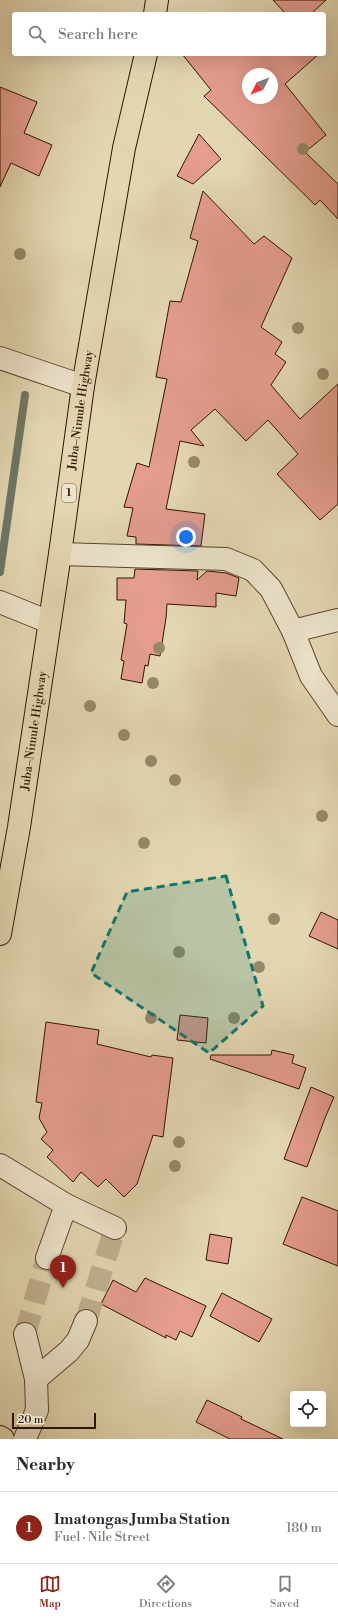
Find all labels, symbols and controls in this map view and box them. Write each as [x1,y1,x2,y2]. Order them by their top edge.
search box [12,12,326,56]
icon: search [26,23,48,45]
text: Search here [58,25,138,44]
north arrow [242,68,278,104]
street label: Juba–Nimule Highway [64,349,97,472]
road number: 1 [62,484,76,502]
your location [176,527,196,547]
street label: Juba–Nimule Highway [17,670,50,793]
pin: 1 [50,1255,76,1288]
map controls [290,1391,326,1427]
button: locate [290,1391,326,1427]
scale bar [12,1411,96,1430]
text: 20 m [18,1413,43,1427]
text: Nearby [16,1454,75,1476]
text: Imatongas Jumba Station [54,1510,230,1529]
text: 1 [26,1520,32,1536]
text: 180 m [286,1520,322,1536]
text: Fuel · Nile Street [54,1529,150,1545]
tab: Map [39,1573,61,1611]
tab: Directions [139,1573,192,1611]
tab: Saved [270,1573,299,1611]

